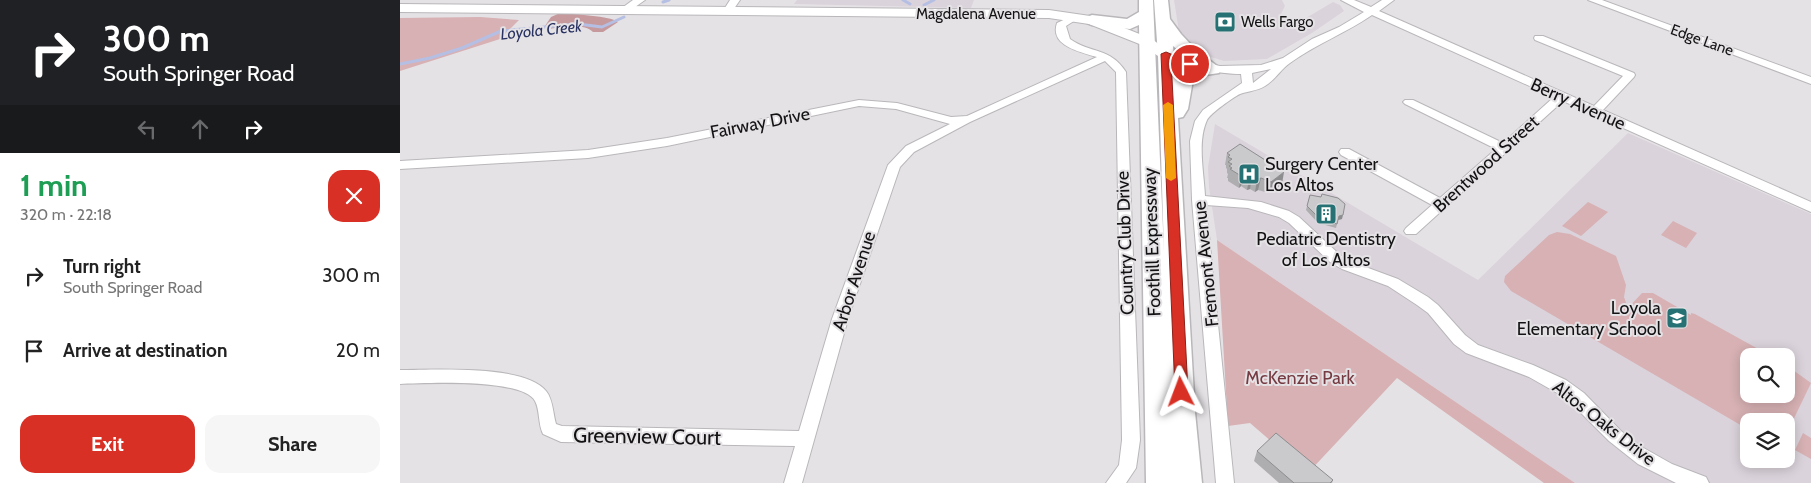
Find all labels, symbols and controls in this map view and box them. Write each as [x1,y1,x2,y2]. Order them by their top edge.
street label: Magdalena Avenue [916,5,1036,23]
bank icon: Wells Fargo [1213,10,1237,34]
place label: Wells Fargo [1241,13,1314,31]
water label: Loyola Creek [499,16,584,44]
text: 300 m [103,17,210,60]
icon: right [20,20,85,85]
street label: Edge Lane [1668,20,1736,60]
pin [1169,43,1211,85]
icon: arrive [1176,50,1204,78]
text: South Springer Road [103,60,295,87]
street label: Berry Avenue [1527,73,1629,135]
street label: Fairway Drive [708,103,812,143]
street label: Brentwood Street [1429,111,1543,217]
icon: left [133,115,161,143]
icon: ahead [186,115,214,143]
icon: right [239,115,267,143]
place label: Surgery Center Los Altos [1265,153,1379,196]
hospital icon: Surgery Center Los Altos [1237,162,1261,186]
text: 1 min [20,167,88,204]
street label: Foothill Expressway [1138,167,1166,317]
button: close [328,170,380,222]
street label: Country Club Drive [1111,171,1139,315]
street label: Fremont Avenue [1188,200,1224,328]
building icon: Pediatric Dentistry of Los Altos [1314,202,1338,226]
text: 320 m · 22:18 [20,205,112,224]
street label: Arbor Avenue [828,228,880,334]
place label: Pediatric Dentistry of Los Altos [1256,228,1396,271]
text: Turn right [63,255,141,278]
icon: right [20,262,48,290]
text: 300 m [322,264,380,287]
text: South Springer Road [63,278,202,297]
place label: Loyola Elementary School [1517,297,1662,340]
school or university icon: Loyola Elementary School [1665,306,1689,330]
icon: arrive [20,337,48,365]
text: Arrive at destination [63,339,227,362]
text: 20 m [336,339,380,362]
map controls [1740,348,1795,468]
button: search [1740,348,1795,403]
position arrow [1154,365,1206,417]
park label: McKenzie Park [1245,367,1356,389]
street label: Altos Oaks Drive [1548,376,1660,470]
button: layers [1740,413,1795,468]
button: Exit [20,415,195,473]
button: Share [205,415,380,473]
street label: Greenview Court [573,422,721,450]

